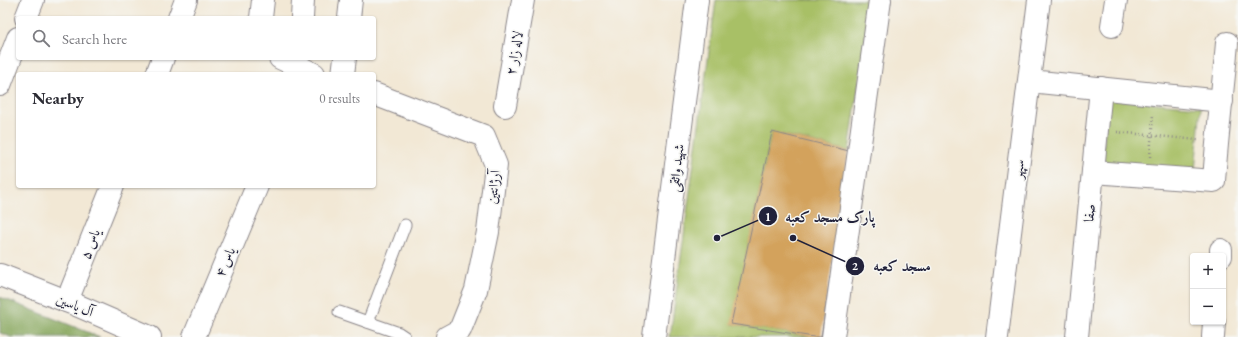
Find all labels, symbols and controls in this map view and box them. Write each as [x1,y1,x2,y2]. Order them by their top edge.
search box [16,16,376,60]
icon: search [30,27,52,49]
text: Search here [62,29,127,48]
street label: لاله زار ۲ [501,29,527,77]
text: Nearby [32,87,84,109]
text: 0 results [319,90,360,107]
street label: شهید واثقی [664,143,690,193]
street label: سپهر [1008,158,1029,182]
street label: آرژانتین [482,167,504,205]
callout: پارک مسجد کعبه [758,203,883,230]
street label: صفا [1079,203,1099,223]
text: پارک مسجد کعبه [785,207,876,228]
text: 1 [765,209,771,225]
street label: یاس ۵ [76,225,104,262]
street label: یاس ۴ [211,243,240,280]
callout: مسجد کعبه [845,252,939,279]
map controls [1190,253,1226,325]
button: + [1190,253,1226,289]
text: مسجد کعبه [873,256,931,275]
text: 2 [852,258,859,274]
street label: آل یاسین [54,289,98,321]
button: − [1190,289,1226,325]

